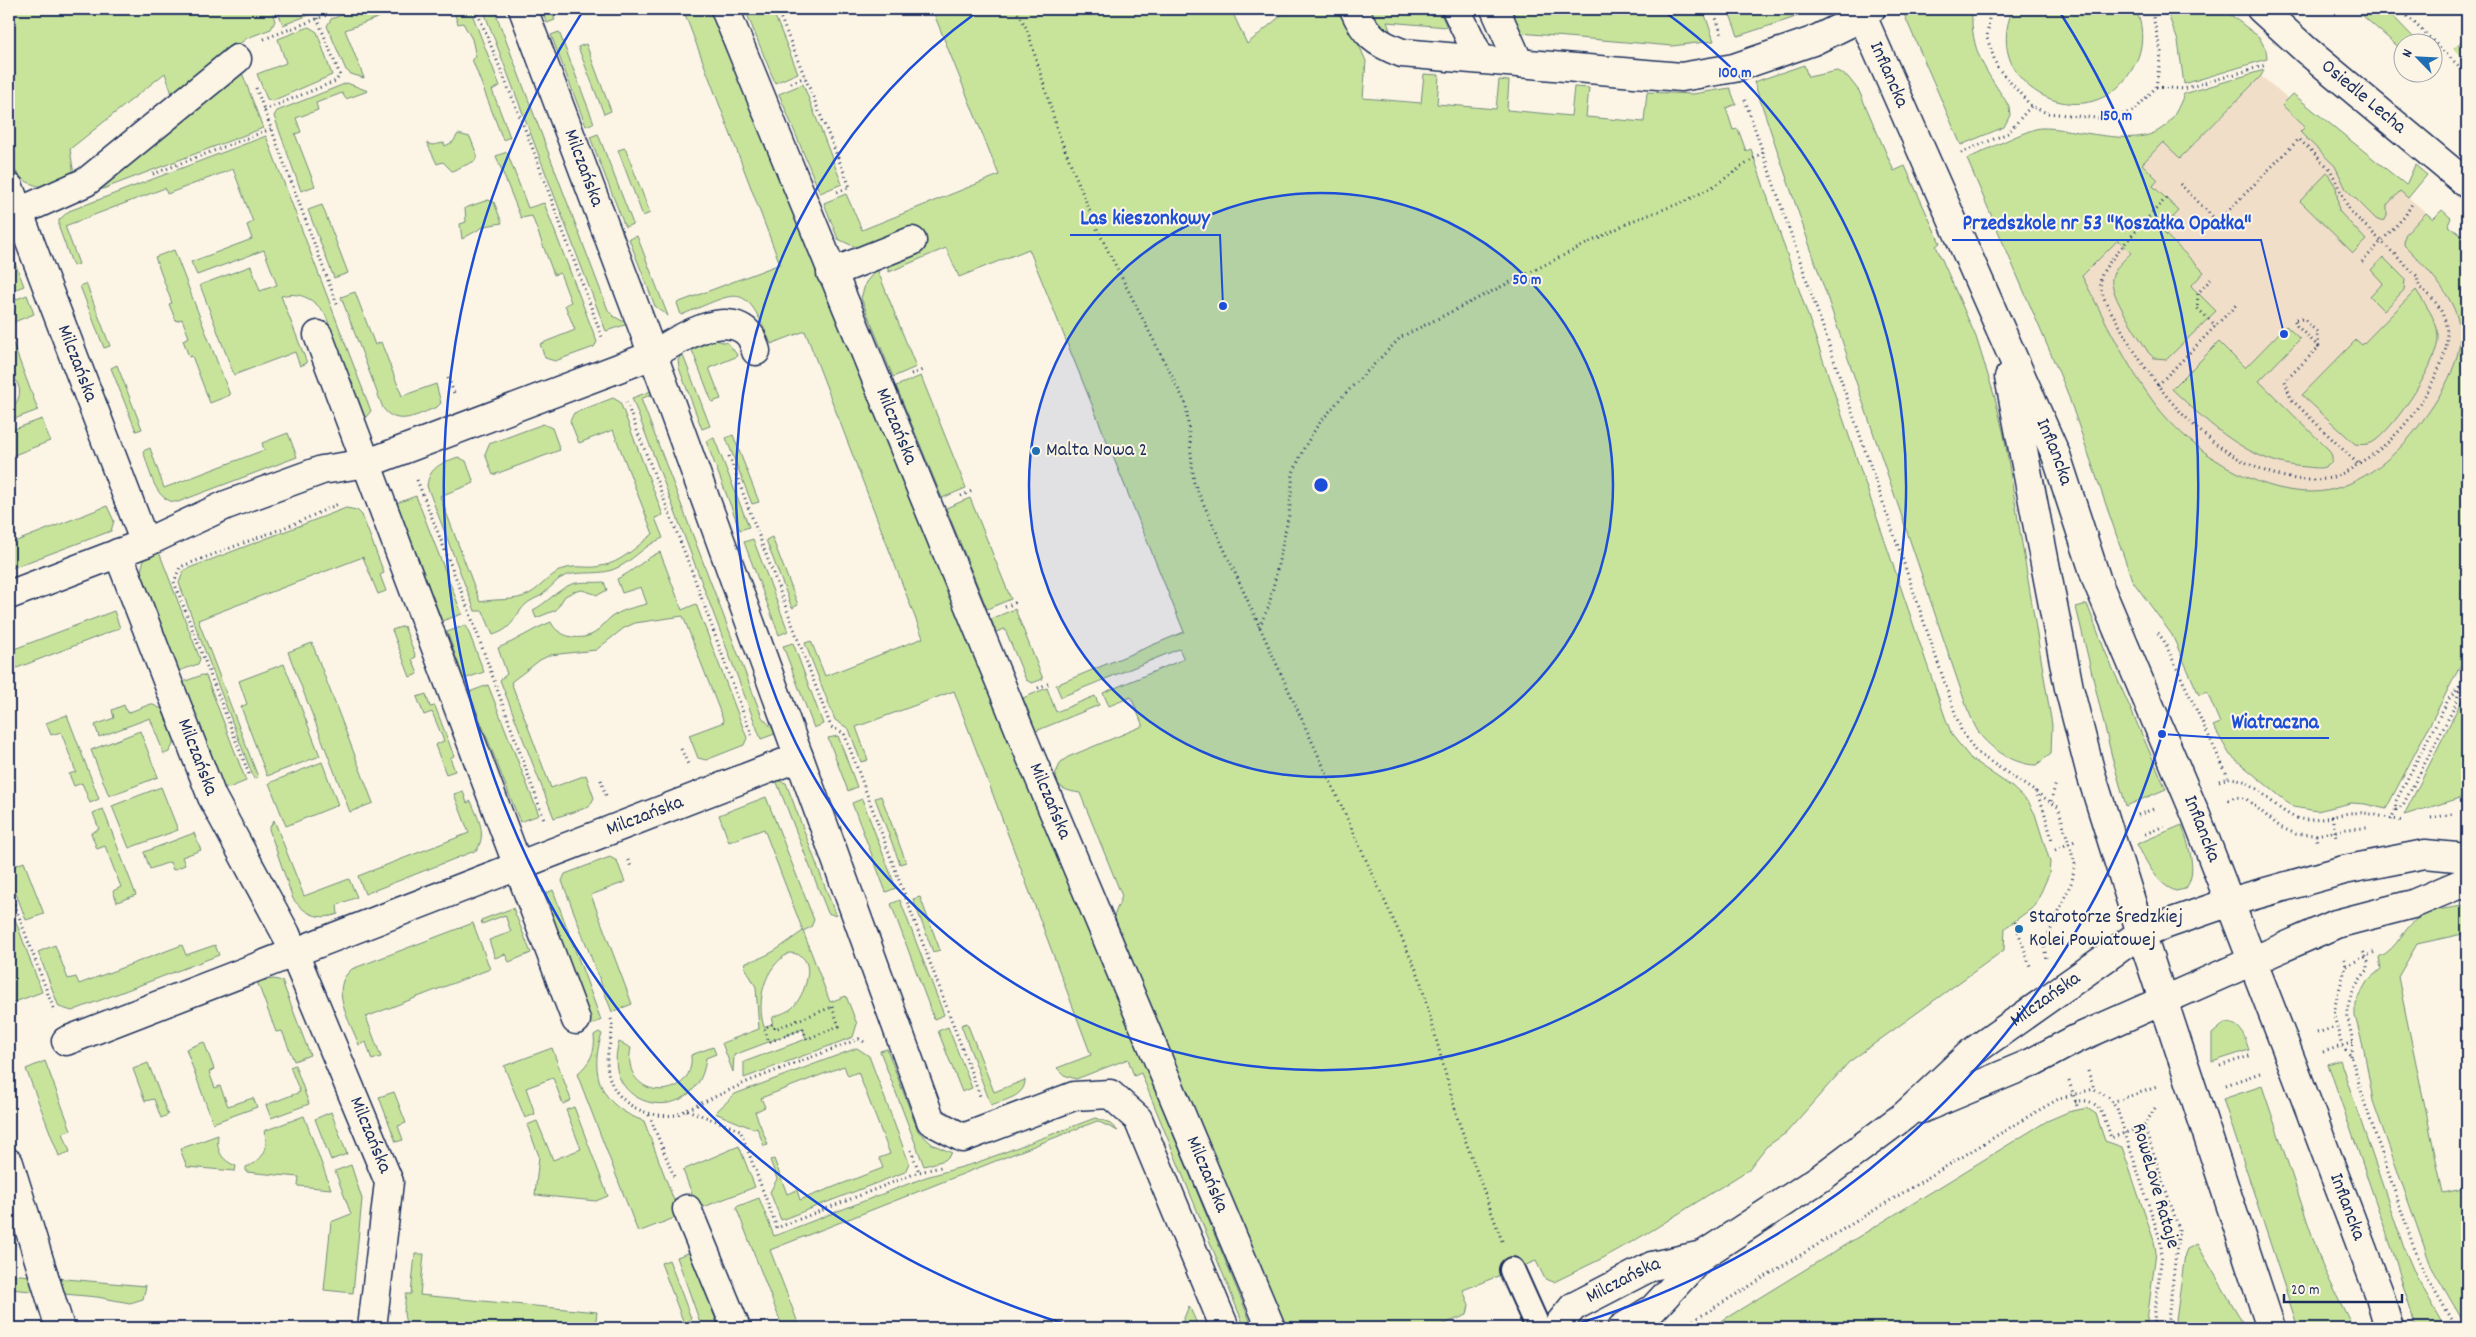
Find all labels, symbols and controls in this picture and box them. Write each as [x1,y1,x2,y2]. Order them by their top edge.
north arrow [2394,32,2444,82]
street label: Inflancka [1861,37,1915,113]
text: N [2397,46,2419,61]
street label: Osiedle Lecha [2314,54,2412,142]
text: 100 m [1718,63,1752,85]
text: 150 m [2100,106,2132,128]
street label: Milczańska [556,126,610,211]
callout: Las kieszonkowy [1070,199,1220,235]
callout: Przedszkole nr 53 "Koszałka Opałka" [1952,204,2261,240]
text: Las kieszonkowy [1080,205,1211,235]
text: Przedszkole nr 53 "Koszałka Opałka" [1963,210,2251,240]
text: 50 m [1513,270,1541,292]
street label: Milczańska [49,321,104,407]
street label: Milczańska [867,384,924,470]
street label: Inflancka [2028,414,2079,490]
place label: Malta Nowa 2 [1046,437,1148,465]
marker: Malta Nowa 2 [1030,445,1042,457]
centre of rings [1312,476,1330,494]
callout: Wiatraczna [2222,702,2329,738]
text: Wiatraczna [2231,709,2320,739]
street label: Milczańska [169,715,224,801]
street label: Milczańska [1021,759,1078,844]
street label: Milczańska [602,789,688,844]
street label: Inflancka [2175,791,2227,867]
place label: Starotorze Średzkiej Kolei Powiatowej [2029,904,2183,955]
marker: Starotorze Średzkiej Kolei Powiatowej [2013,923,2025,935]
street label: Milczańska [2005,965,2087,1035]
street label: Milczańska [341,1093,398,1178]
street label: RoweLove Rataje [2124,1120,2186,1252]
street label: Milczańska [1178,1132,1235,1218]
street label: Inflancka [2321,1169,2372,1245]
street label: Milczańska [1581,1250,1664,1312]
scale bar [2284,1272,2401,1304]
text: 20 m [2291,1280,2319,1302]

